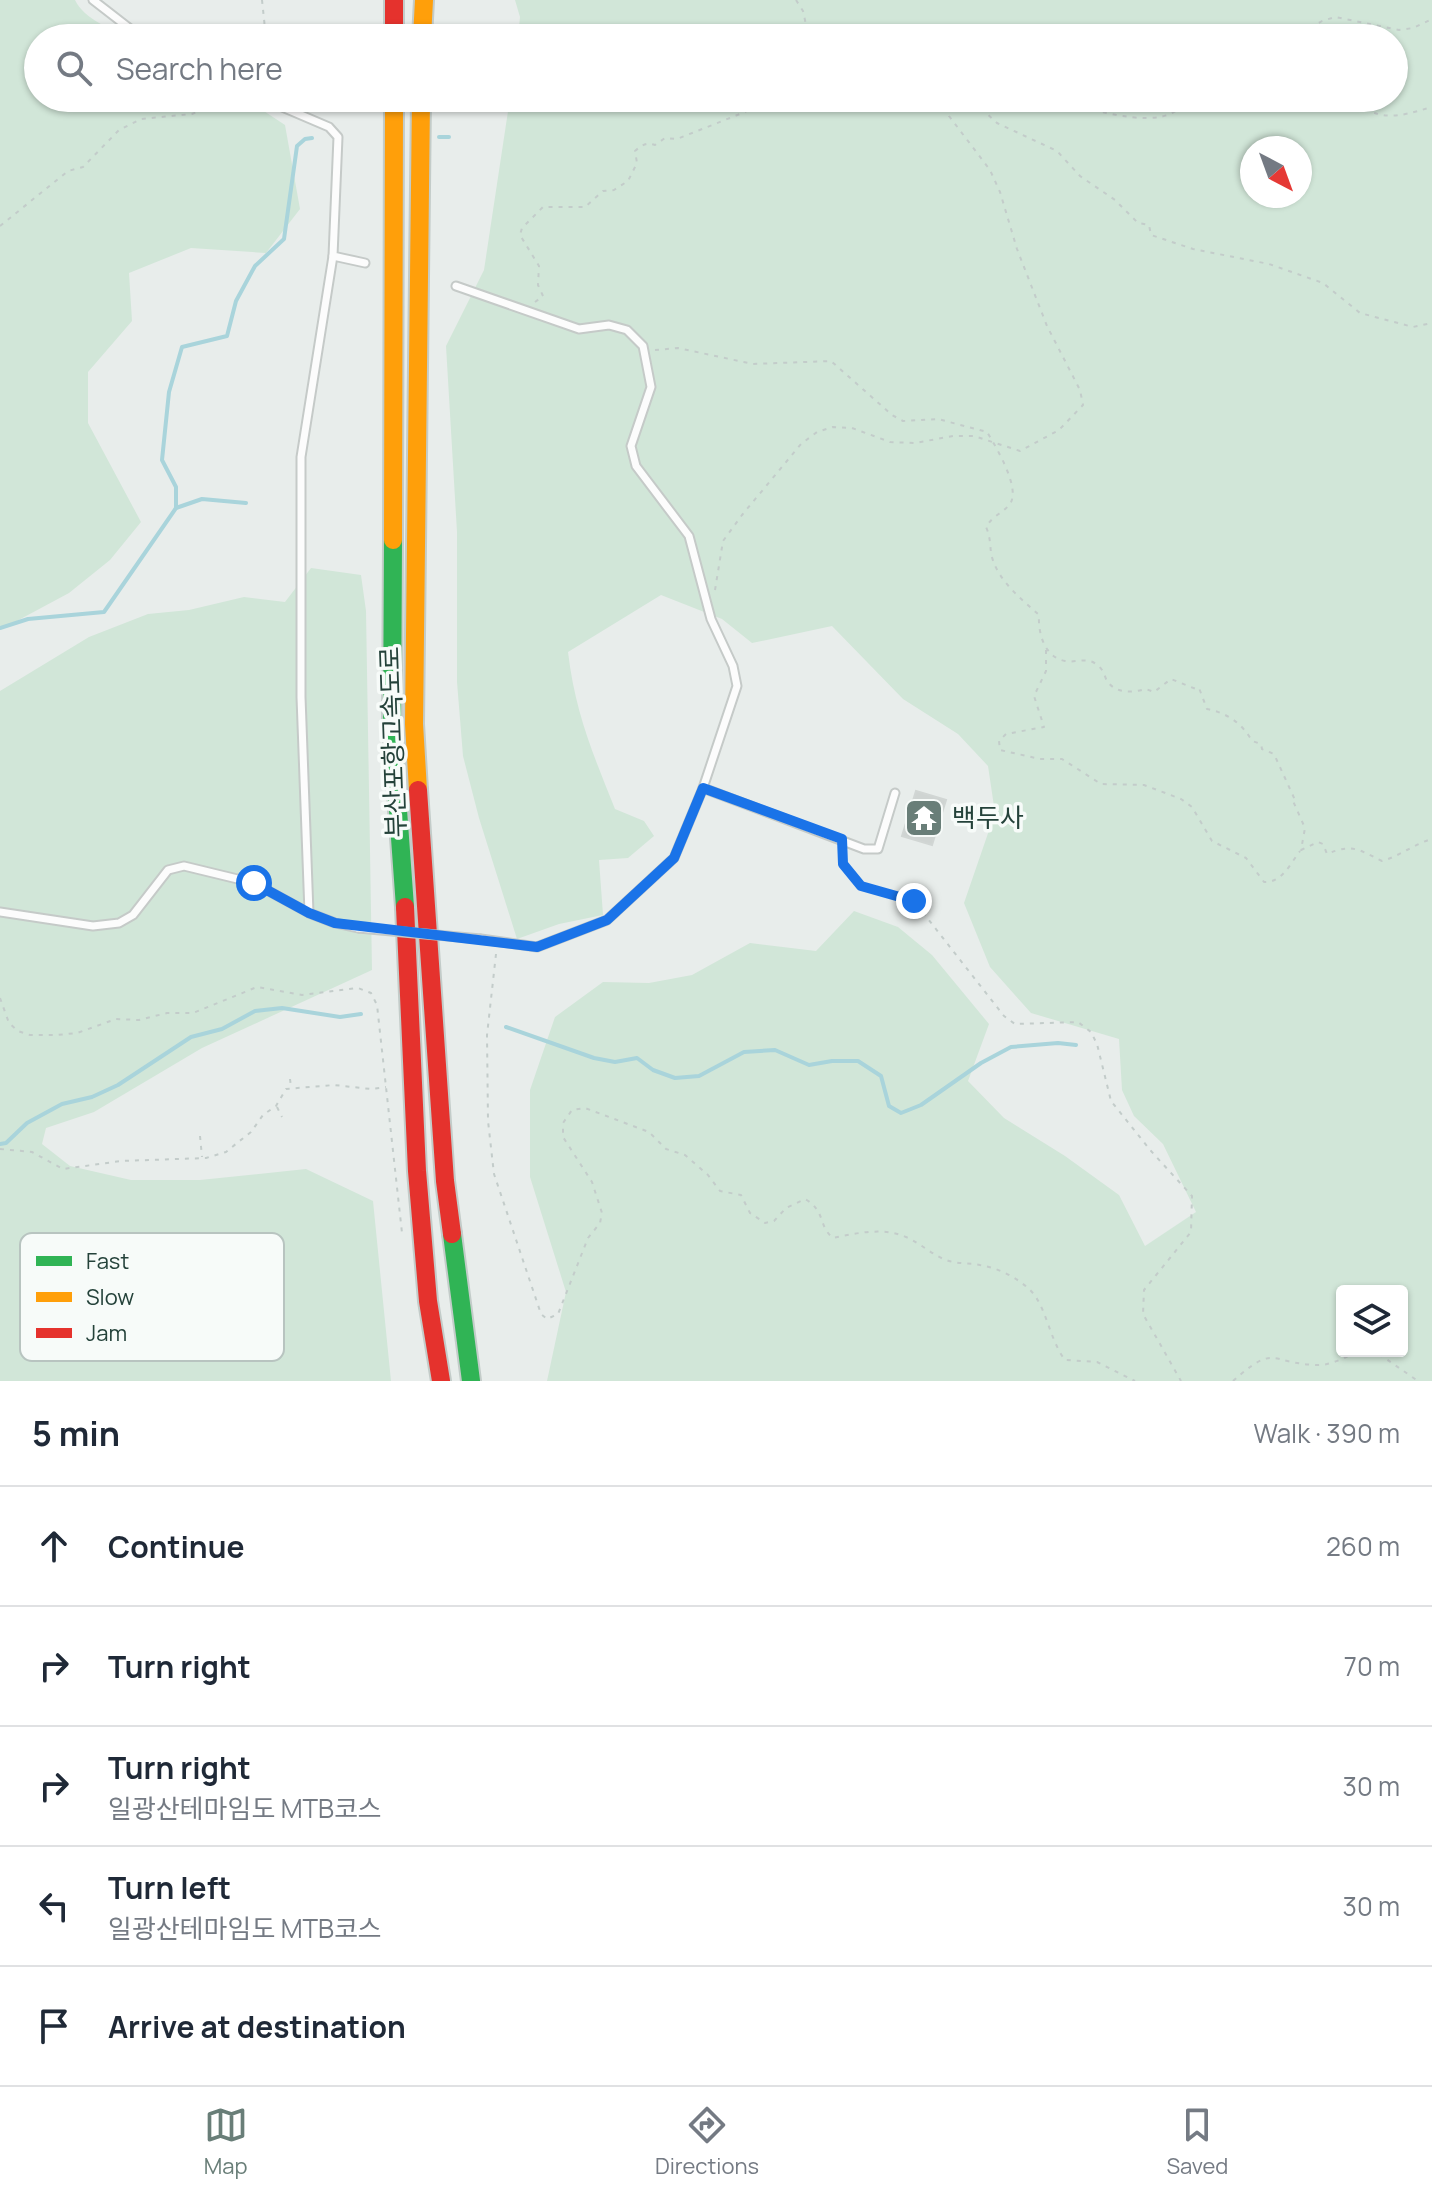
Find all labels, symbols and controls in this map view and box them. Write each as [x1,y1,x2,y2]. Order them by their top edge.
search box [24,24,1408,112]
icon: search [52,46,96,90]
text: Search here [116,48,283,89]
north arrow [1240,136,1312,208]
street label: 부산포항고속도로 [371,646,413,838]
temple icon: 백두사 [903,797,945,839]
place label: 백두사 [952,799,1024,835]
route start [236,865,272,901]
route end [896,883,932,919]
legend [20,1233,284,1361]
text: Fast [86,1246,129,1276]
text: Slow [86,1282,134,1312]
map controls [1336,1285,1408,1357]
button: layers [1336,1285,1408,1357]
text: Jam [86,1318,127,1348]
text: 5 min [32,1410,120,1456]
text: Walk · 390 m [1254,1415,1400,1451]
icon: ahead [32,1524,76,1568]
text: Continue [108,1526,244,1567]
text: 260 m [1326,1528,1400,1564]
icon: right [32,1644,76,1688]
text: Turn right [108,1646,251,1687]
text: 70 m [1344,1648,1400,1684]
text: Turn right [108,1747,251,1788]
icon: right [32,1764,76,1808]
text: 30 m [1343,1768,1400,1804]
text: 일광산테마임도 MTB코스 [108,1790,382,1826]
text: Turn left [108,1867,231,1908]
icon: left [32,1884,76,1928]
text: 30 m [1343,1888,1400,1924]
text: 일광산테마임도 MTB코스 [108,1910,382,1946]
icon: arrive [32,2004,76,2048]
text: Arrive at destination [108,2006,406,2047]
tab: Map [204,2103,248,2181]
tab: Directions [655,2103,759,2181]
tab: Saved [1166,2103,1228,2181]

